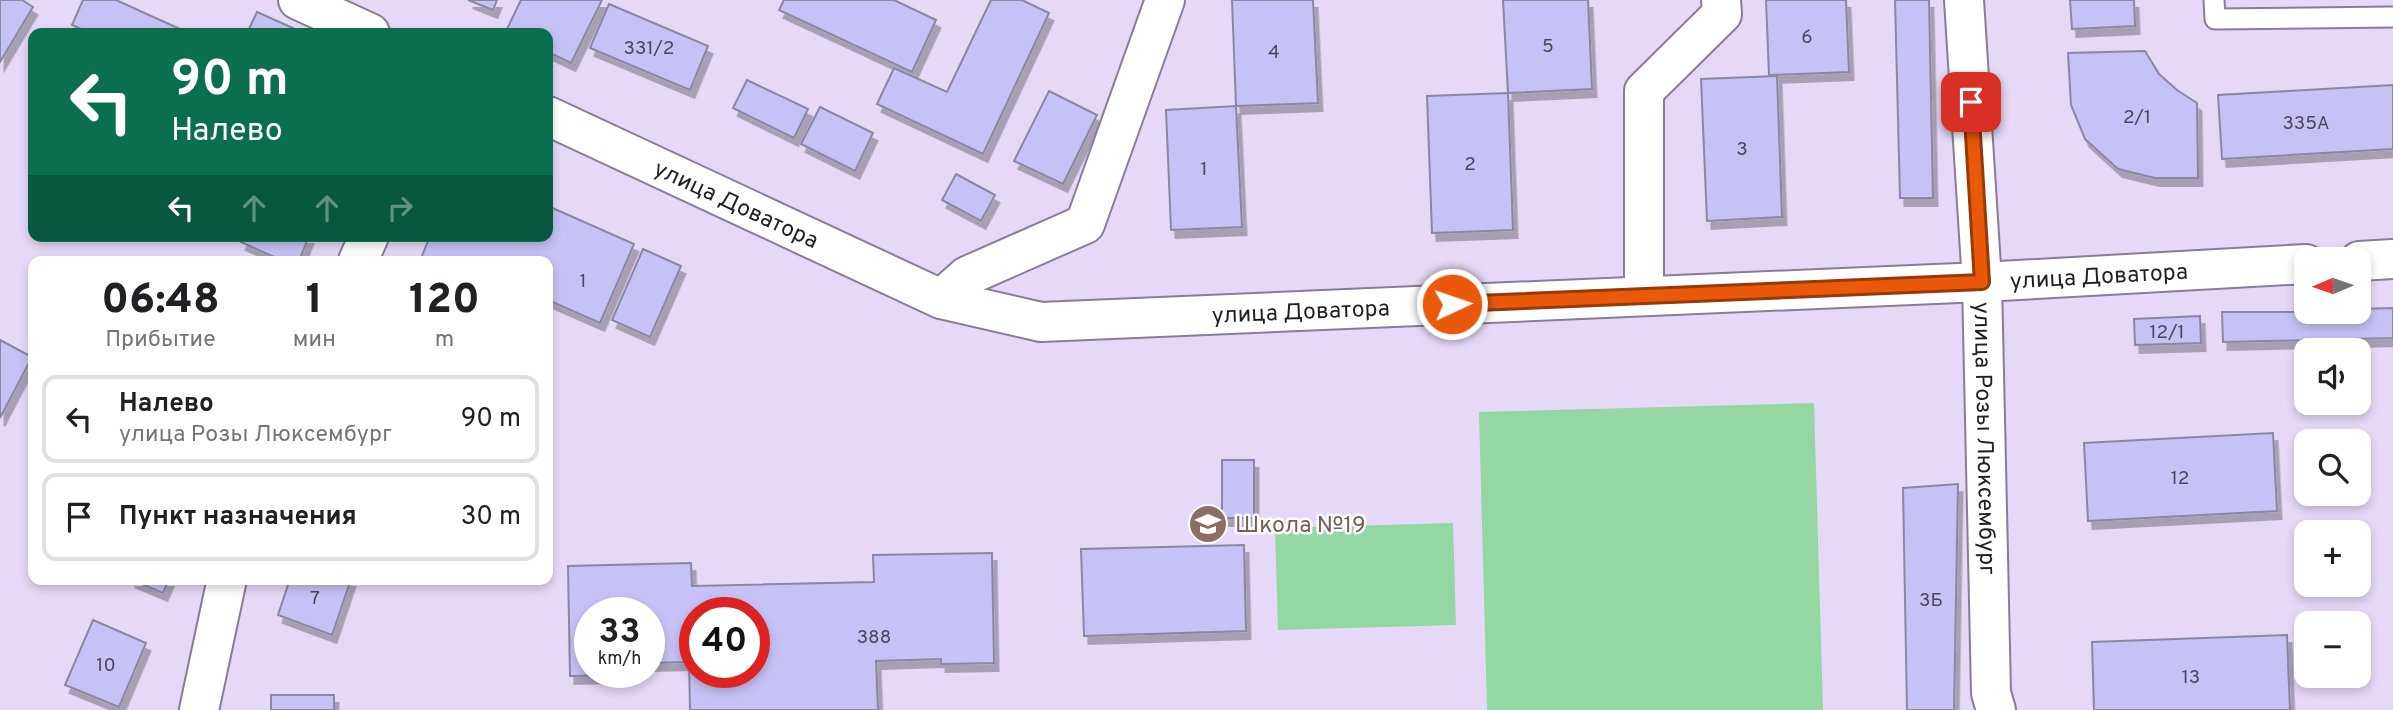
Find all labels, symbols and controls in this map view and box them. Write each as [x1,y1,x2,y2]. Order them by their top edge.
house number: 6 [1801,26,1813,50]
house number: 5 [1542,35,1554,59]
house number: 331/2 [624,37,674,61]
house number: 4 [1268,41,1280,65]
text: 90 m [171,51,289,113]
icon: left [56,56,147,147]
pin [1941,72,2001,132]
icon: arrive [1952,83,1990,121]
house number: 2/1 [2123,106,2151,130]
text: Налево [171,112,283,152]
house number: 335А [2282,112,2330,136]
house number: 3 [1736,138,1748,162]
house number: 2 [1464,153,1476,177]
street label: улица Доватора [649,155,822,257]
house number: 1 [1200,158,1208,182]
icon: left [162,189,200,227]
icon: ahead [235,189,273,227]
icon: ahead [308,189,346,227]
icon: right [381,189,419,227]
north arrow [2294,247,2371,324]
map controls [2294,247,2371,688]
street label: улица Доватора [2009,259,2189,297]
position arrow [1415,267,1489,341]
house number: 1 [579,270,587,294]
text: 06:48 [101,275,220,328]
text: 1 [306,275,323,328]
text: 120 [409,275,480,328]
street label: улица Доватора [1211,295,1390,332]
street label: улица Розы Люксембург [1965,302,2000,576]
house number: 12/1 [2149,321,2185,345]
text: Прибытие [105,326,216,355]
text: мин [293,326,336,355]
text: m [435,326,454,355]
button: sound [2294,338,2371,415]
text: Налево [119,388,214,421]
icon: left [60,400,98,438]
text: 90 m [461,403,521,436]
text: улица Розы Люксембург [119,421,392,450]
button: search [2294,429,2371,506]
house number: 12 [2171,467,2189,491]
icon: arrive [60,498,98,536]
text: Пункт назначения [119,501,357,534]
text: 30 m [461,501,521,534]
school or university icon: Школа №19 [1187,503,1229,545]
place label: Школа №19 [1235,512,1366,541]
button: + [2294,520,2371,597]
house number: 7 [310,587,320,611]
house number: 3Б [1919,589,1943,613]
speed limit sign: 40 [679,597,770,688]
text: 33 [599,611,640,655]
button: − [2294,611,2371,688]
house number: 388 [857,626,891,650]
text: km/h [598,648,641,671]
house number: 10 [96,654,116,678]
house number: 13 [2182,666,2200,690]

